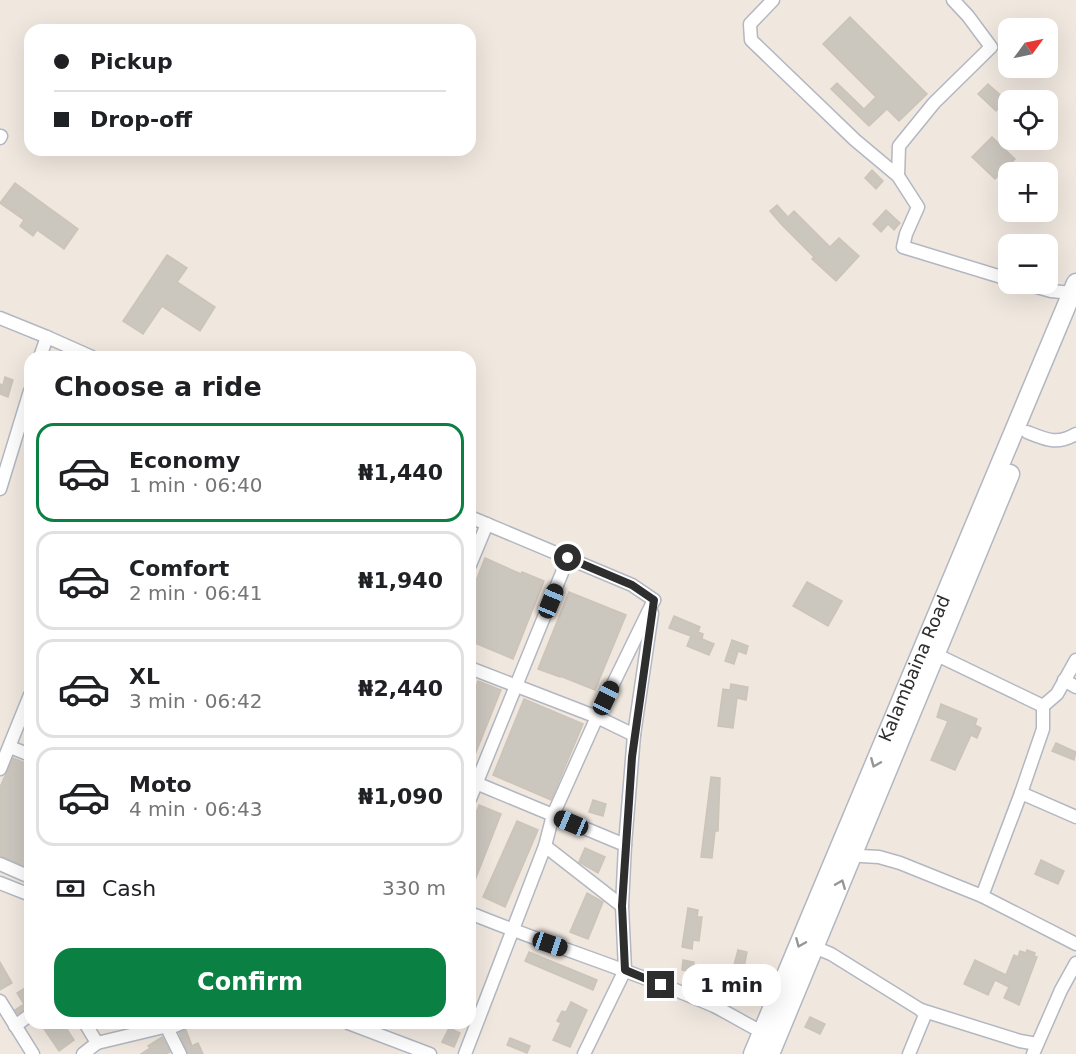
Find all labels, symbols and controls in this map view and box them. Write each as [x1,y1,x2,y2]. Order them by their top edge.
north arrow [998,18,1058,78]
map controls [998,18,1058,294]
text: Pickup [90,49,173,74]
button: locate [998,90,1058,150]
text: Drop-off [90,107,192,132]
button: + [998,162,1058,222]
button: − [998,234,1058,294]
text: Choose a ride [54,371,262,402]
icon: car [57,446,111,500]
text: Economy [129,448,240,473]
text: ₦1,440 [358,460,443,485]
text: 1 min · 06:40 [129,473,263,497]
route start [554,544,581,571]
icon: car [57,554,111,608]
text: Comfort [129,556,229,581]
text: ₦1,940 [358,568,443,593]
text: 2 min · 06:41 [129,581,263,605]
car [536,581,566,621]
street label: Kalambaina Road [874,592,954,745]
icon: car [57,662,111,716]
text: XL [129,664,160,689]
text: ₦2,440 [358,676,443,701]
car [590,678,622,718]
text: 3 min · 06:42 [129,689,263,713]
one-way arrow [870,757,882,768]
icon: car [57,770,111,824]
text: Moto [129,772,192,797]
text: ₦1,090 [358,784,443,809]
text: 4 min · 06:43 [129,797,263,821]
car [551,808,591,838]
icon: cash [54,872,87,905]
text: Cash [102,876,156,901]
text: 330 m [382,876,446,900]
one-way arrow [834,879,846,890]
car [530,930,570,958]
one-way arrow [795,936,807,947]
button: Confirm [54,948,446,1017]
callout: 1 min [682,964,781,1006]
route end [647,971,674,998]
text: 1 min [700,973,763,997]

